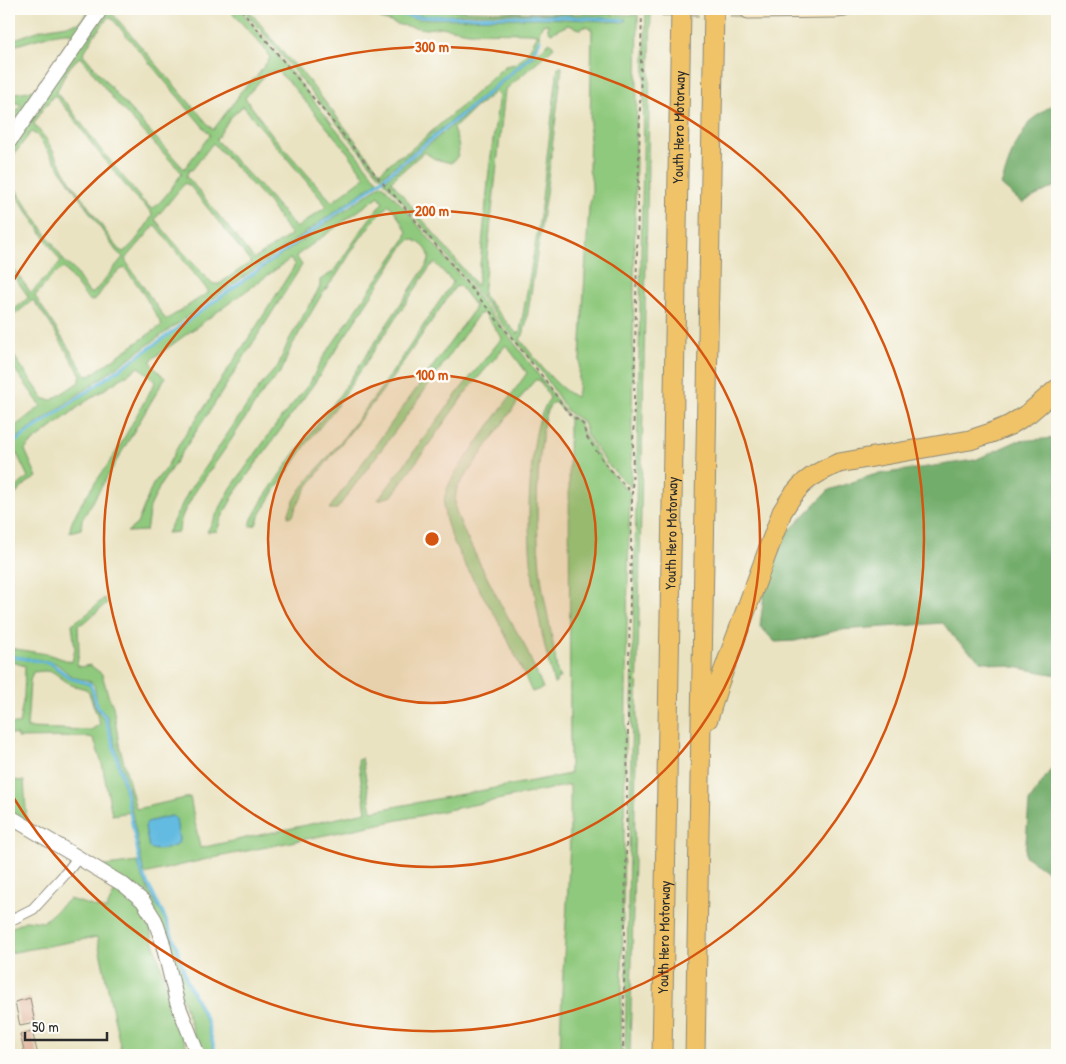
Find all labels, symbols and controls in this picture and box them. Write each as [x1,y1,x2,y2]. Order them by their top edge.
text: 300 m [415,36,449,57]
street label: Youth Hero Motorway [667,70,690,184]
text: 200 m [415,200,449,221]
text: 100 m [416,364,448,385]
street label: Youth Hero Motorway [659,476,683,590]
centre of rings [423,530,441,548]
street label: Youth Hero Motorway [652,880,675,994]
scale bar [25,1009,108,1041]
text: 50 m [32,1016,59,1037]

